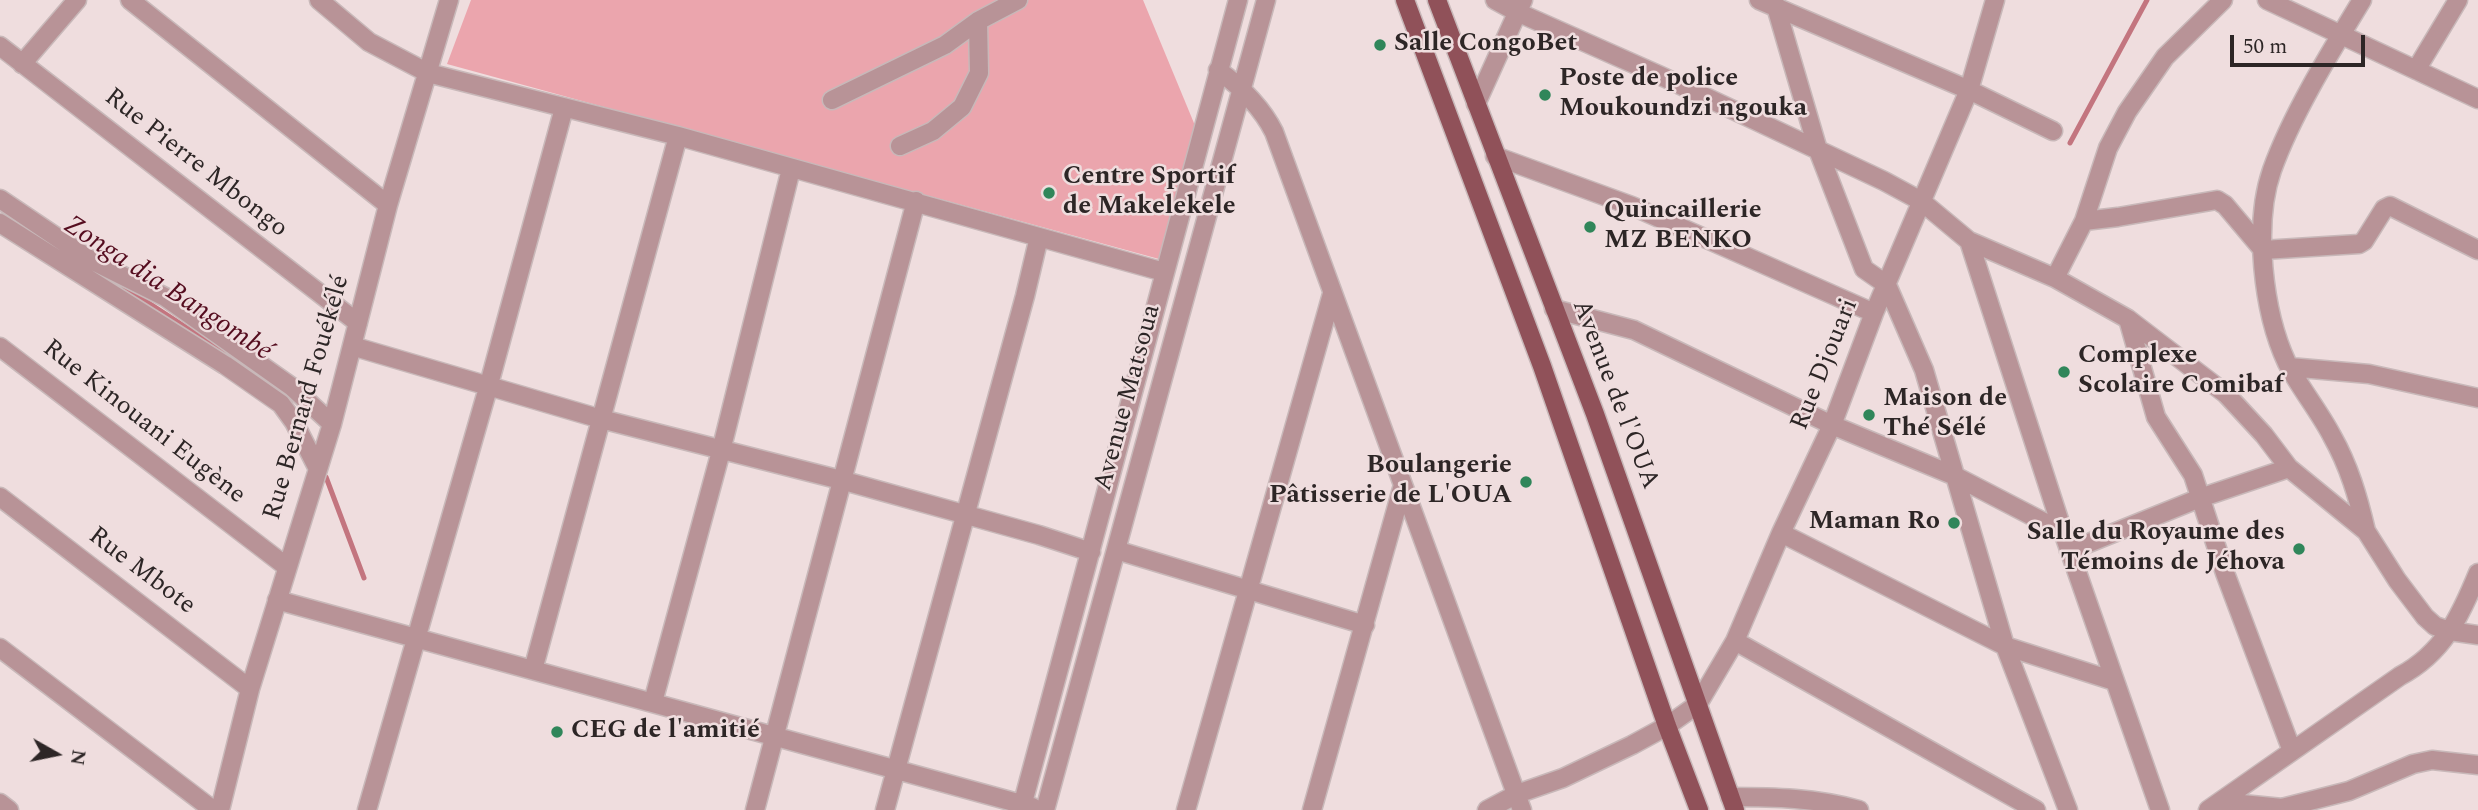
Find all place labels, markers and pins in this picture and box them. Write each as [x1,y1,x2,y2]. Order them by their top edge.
place label: Salle CongoBet [1394,29,1577,61]
marker: Salle CongoBet [1372,37,1388,53]
place label: Poste de police Moukoundzi ngouka [1559,64,1807,126]
marker: Poste de police Moukoundzi ngouka [1537,87,1553,103]
place label: Centre Sportif de Makelekele [1063,162,1236,224]
marker: Centre Sportif de Makelekele [1041,185,1057,201]
place label: Quincaillerie MZ BENKO [1604,196,1762,258]
marker: Quincaillerie MZ BENKO [1582,219,1598,235]
place label: Complexe Scolaire Comibaf [2078,341,2284,402]
marker: Complexe Scolaire Comibaf [2056,364,2072,380]
place label: Maison de Thé Sélé [1883,384,2007,446]
marker: Maison de Thé Sélé [1861,407,1877,423]
place label: Boulangerie Pâtisserie de L'OUA [1269,451,1512,512]
marker: Boulangerie Pâtisserie de L'OUA [1518,474,1534,490]
place label: Maman Ro [1808,507,1940,539]
marker: Maman Ro [1946,515,1962,531]
place label: Salle du Royaume des Témoins de Jéhova [2027,518,2285,580]
marker: Salle du Royaume des Témoins de Jéhova [2291,541,2307,557]
place label: CEG de l'amitié [571,716,760,748]
marker: CEG de l'amitié [549,724,565,740]

